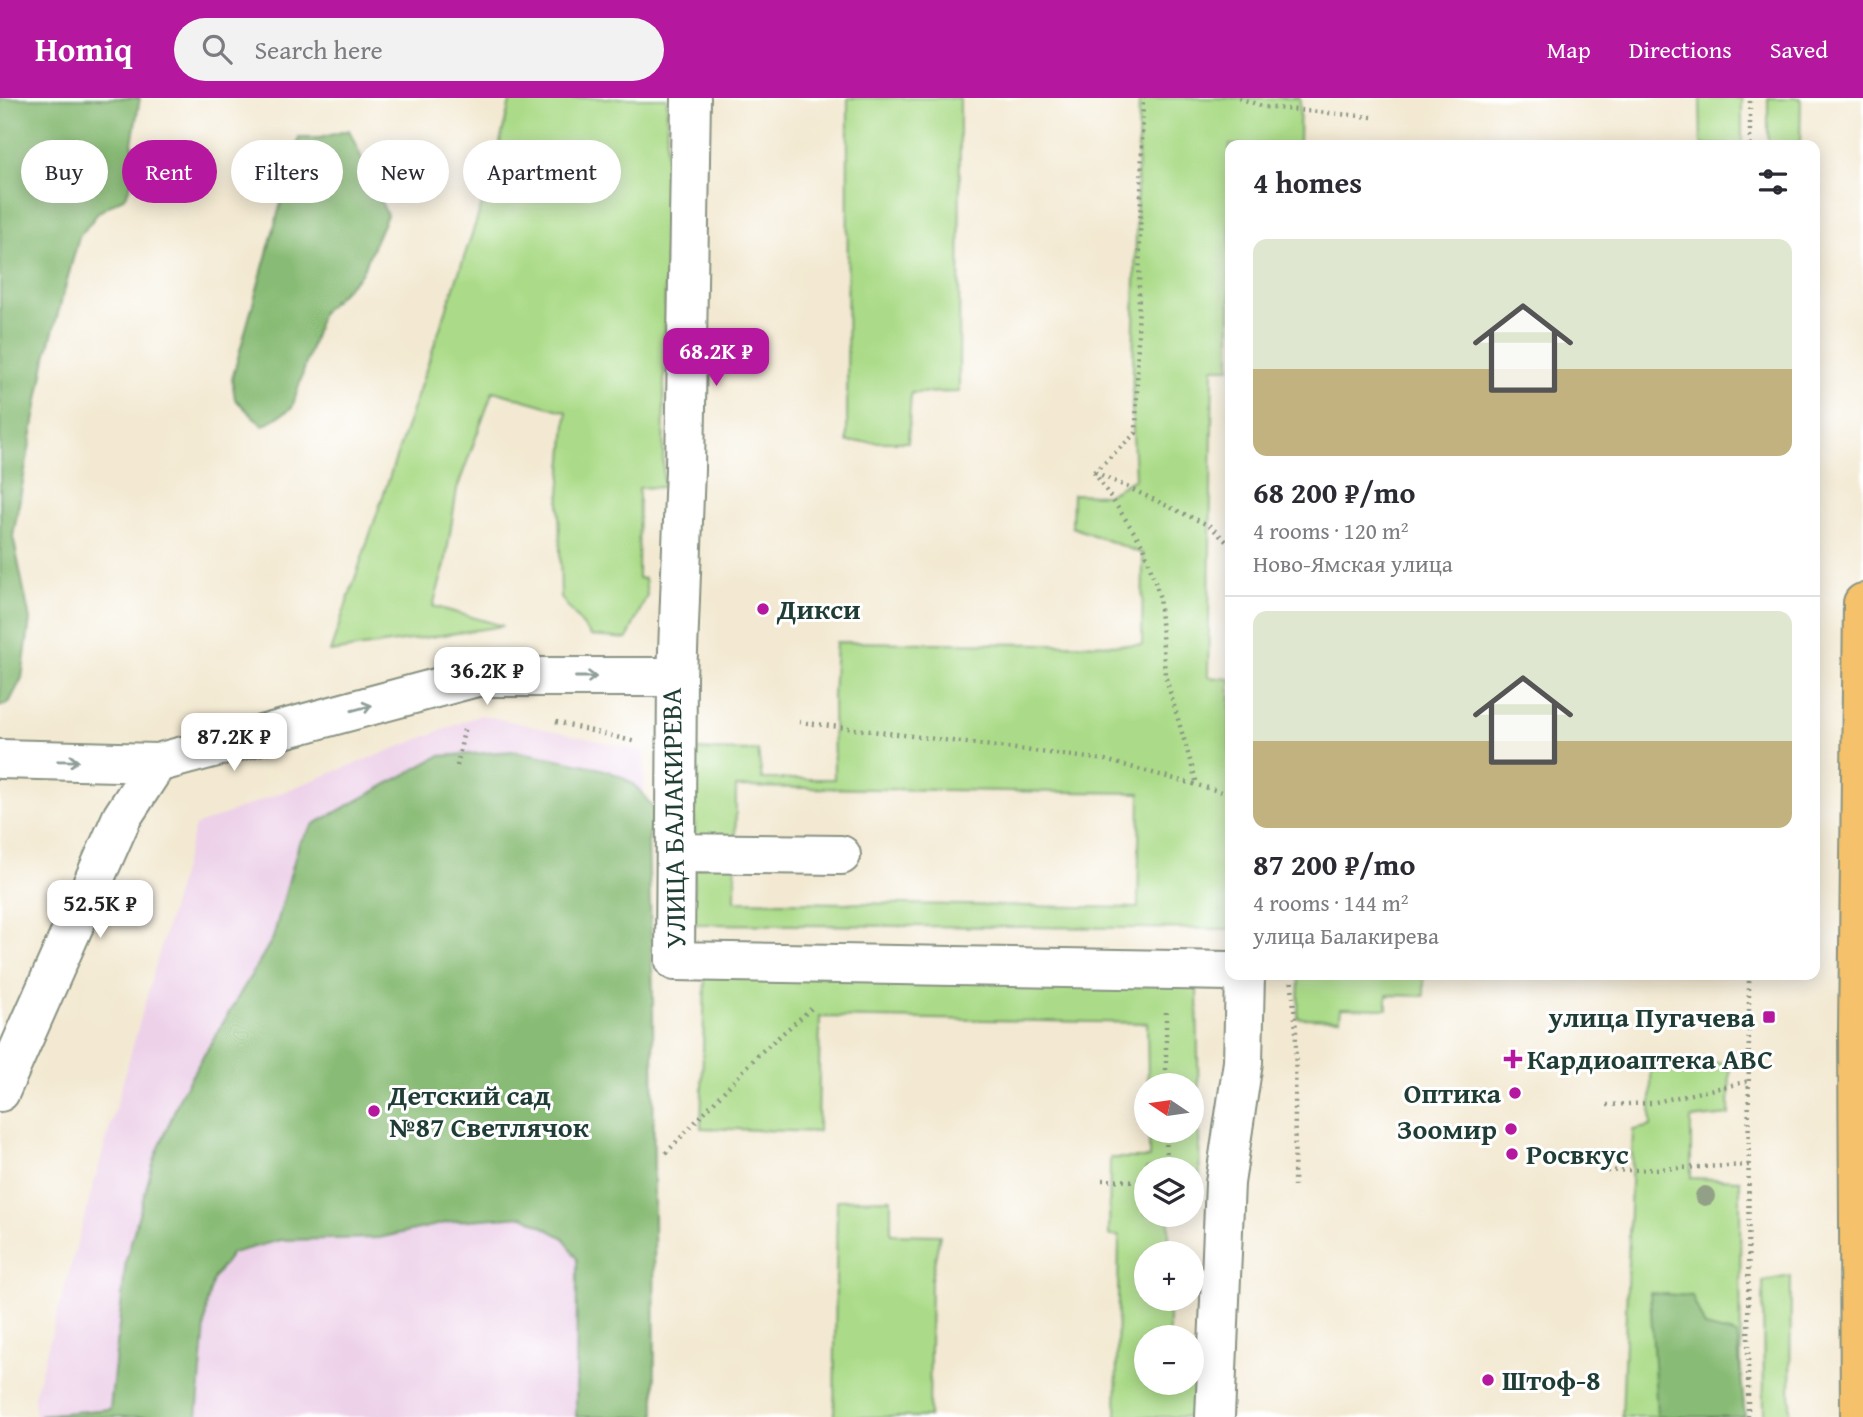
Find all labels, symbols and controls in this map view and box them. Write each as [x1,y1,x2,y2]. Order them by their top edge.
search box [174,18,664,81]
text: Homiq [35,25,132,73]
icon: search [198,30,236,68]
text: Search here [254,30,383,69]
text: Map [1547,32,1591,67]
text: Directions [1629,32,1732,67]
text: Saved [1770,32,1828,67]
chip: Buy [21,140,108,203]
chip: Rent [122,140,217,203]
chip: Filters [231,140,343,203]
chip: New [357,140,449,203]
chip: Apartment [463,140,621,203]
text: 4 homes [1253,160,1362,204]
icon: filters [1754,163,1792,201]
icon: home [1460,285,1586,411]
pin: 68.2K ₽ [651,328,781,388]
text: 68.2K ₽ [679,334,753,367]
text: 68 200 ₽/mo [1253,470,1416,514]
text: 4 rooms · 120 m² [1253,514,1408,547]
text: Ново-Ямская улица [1253,547,1453,580]
place label: Дикси [776,588,861,629]
marker: Дикси [755,601,771,617]
pin: 36.2K ₽ [422,648,552,707]
text: 36.2K ₽ [450,653,524,686]
icon: home [1460,657,1586,783]
one-way arrow [574,670,597,684]
street label: УЛИЦА БАЛАКИРЕВА [650,687,695,949]
one-way arrow [350,701,373,714]
pin: 87.2K ₽ [169,714,299,773]
text: 87.2K ₽ [197,719,271,752]
one-way arrow [56,754,79,768]
text: 87 200 ₽/mo [1253,842,1416,886]
pin: 52.5K ₽ [35,880,165,940]
text: 52.5K ₽ [63,886,137,919]
text: 4 rooms · 144 m² [1253,886,1408,919]
text: улица Балакирева [1253,919,1439,952]
place label: улица Пугачева [1547,996,1756,1037]
marker: улица Пугачева [1761,1009,1777,1025]
place label: Кардиоаптека ABC [1527,1038,1773,1079]
marker: Кардиоаптека ABC [1505,1051,1521,1067]
place label: Оптика [1404,1072,1502,1113]
north arrow [1134,1073,1204,1143]
map controls [1134,1073,1204,1395]
place label: Детский сад №87 Светлячок [387,1074,590,1147]
marker: Оптика [1507,1085,1523,1101]
marker: Детский сад №87 Светлячок [366,1103,382,1119]
place label: Зоомир [1397,1108,1497,1149]
marker: Зоомир [1503,1121,1519,1137]
place label: Росвкус [1526,1133,1629,1174]
marker: Росвкус [1504,1146,1520,1162]
button: layers [1134,1157,1204,1227]
button: + [1134,1241,1204,1311]
button: − [1134,1325,1204,1395]
place label: Штоф-8 [1502,1359,1601,1400]
marker: Штоф-8 [1480,1372,1496,1388]

